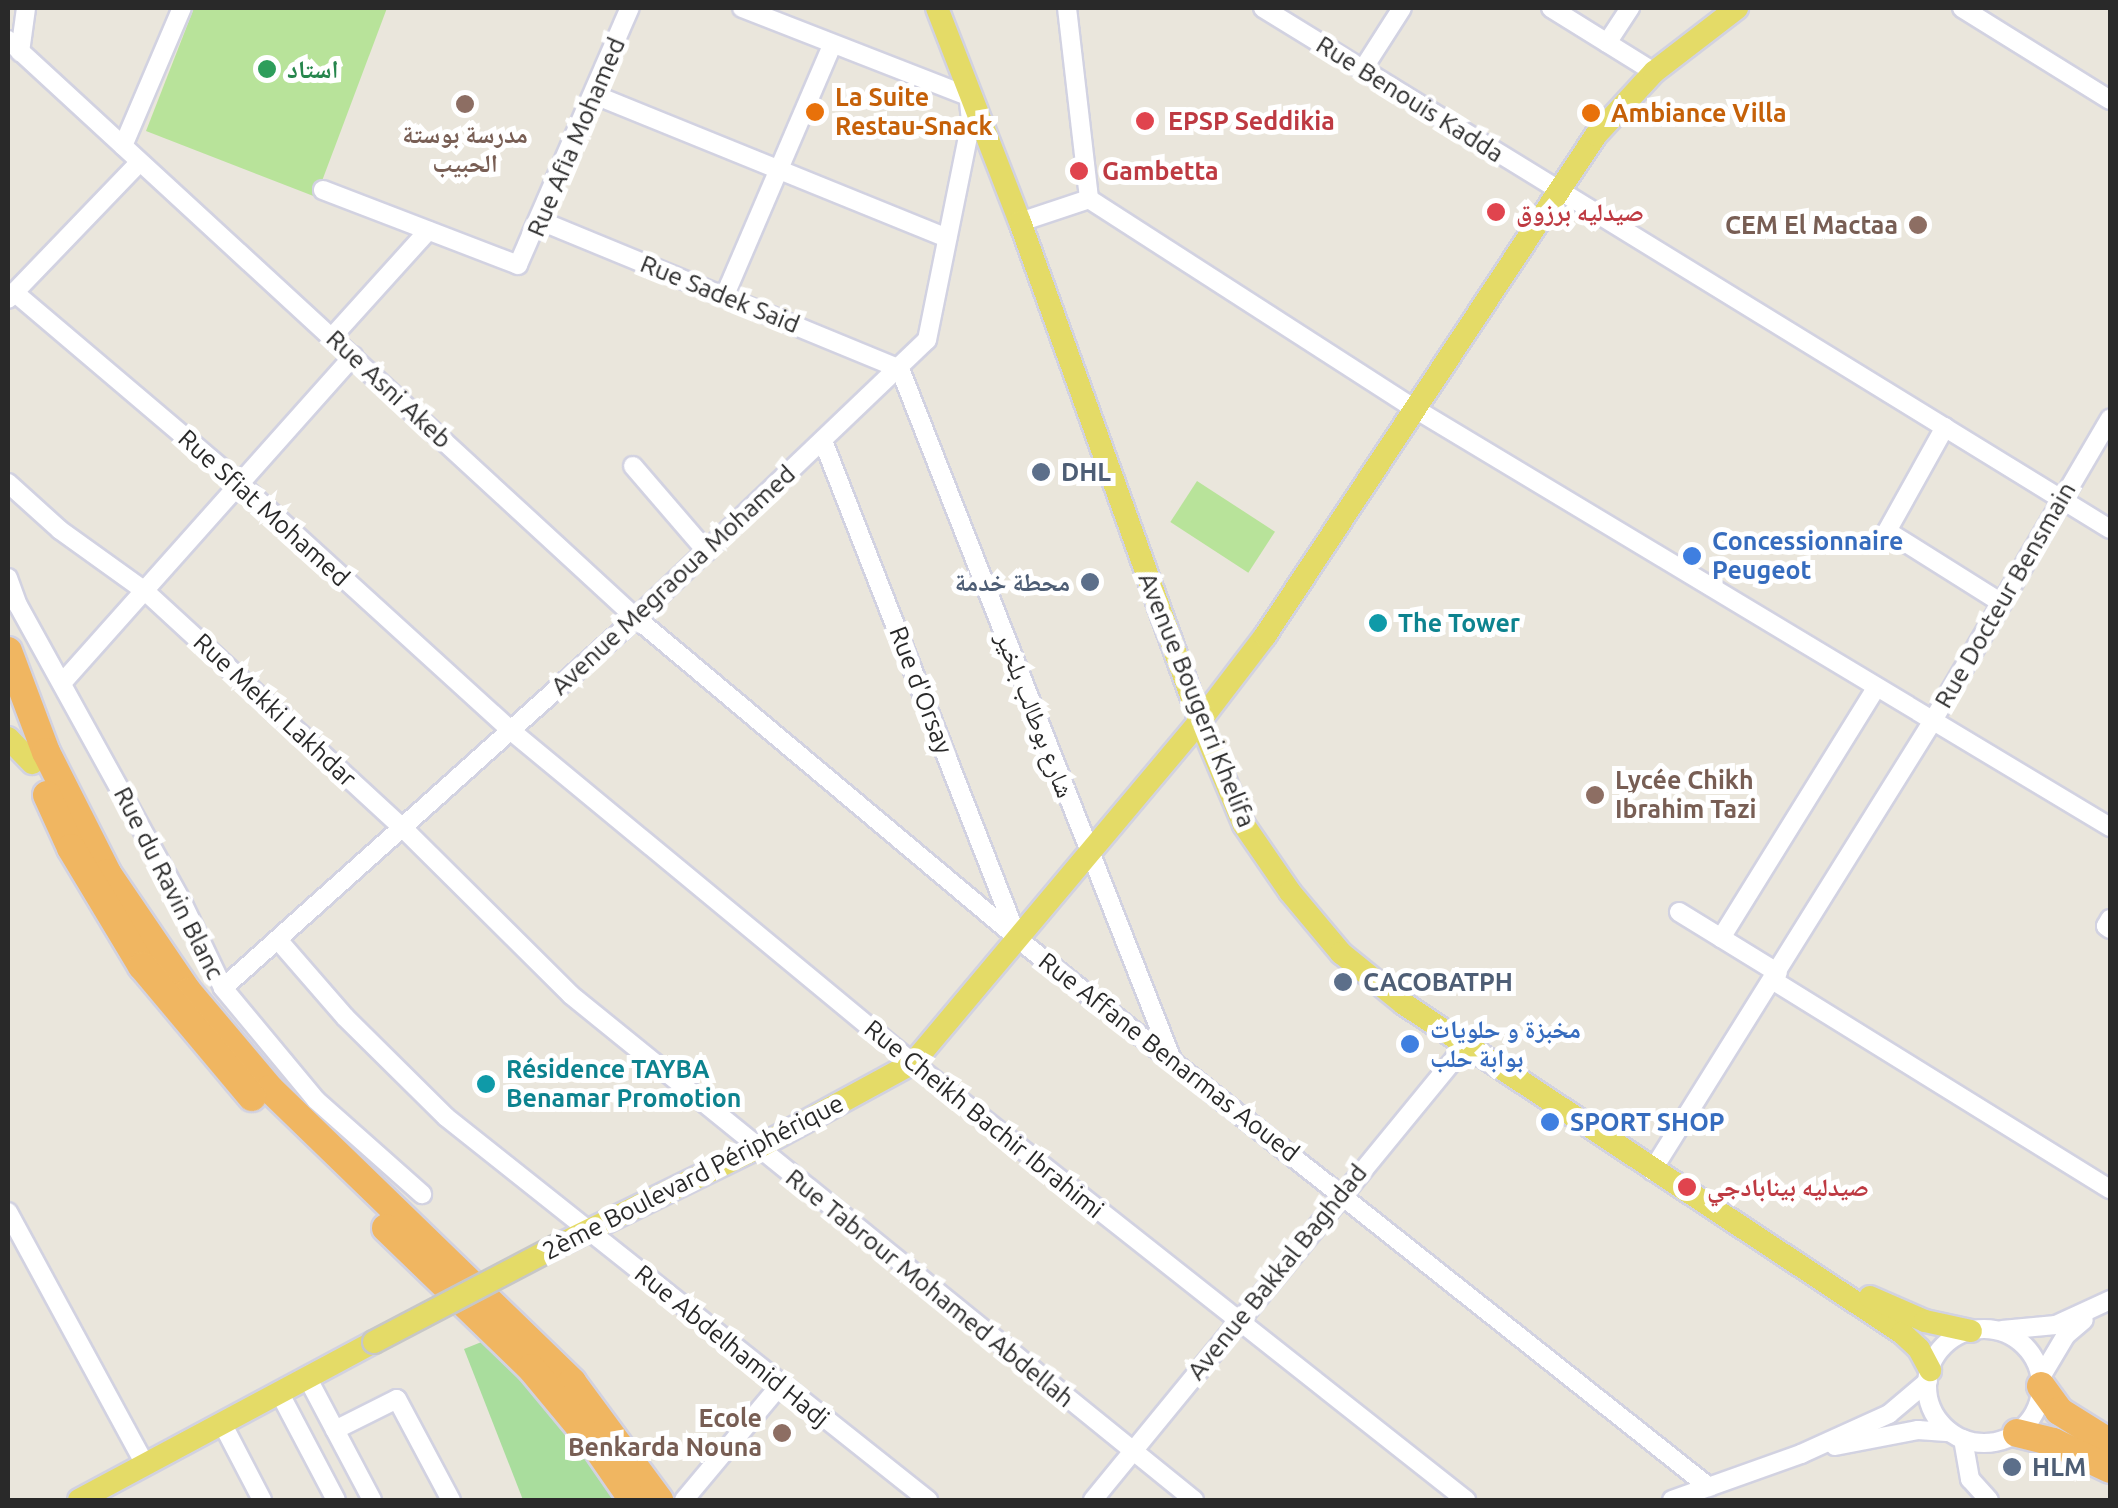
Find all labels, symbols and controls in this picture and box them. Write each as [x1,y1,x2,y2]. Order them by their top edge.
street label: Rue Benouis Kadda [1311,29,1509,169]
street label: Rue Afia Mohamed [521,33,631,241]
place label: استاد [287,54,339,84]
marker: استاد [256,58,278,80]
place label: La Suite Restau-Snack [835,83,993,142]
marker: مدرسة بوستة الحبيب [454,93,476,115]
place label: Ambiance Villa [1611,98,1787,128]
marker: La Suite Restau-Snack [804,101,826,123]
marker: Ambiance Villa [1580,102,1602,124]
place label: EPSP Seddikia [1168,106,1335,136]
marker: EPSP Seddikia [1132,108,1158,134]
place label: مدرسة بوستة الحبيب [402,120,528,179]
place label: Gambetta [1102,156,1219,186]
marker: Gambetta [1066,158,1092,184]
place label: صيدليه برزوق [1516,197,1644,227]
marker: صيدليه برزوق [1485,201,1507,223]
place label: CEM El Mactaa [1725,210,1898,240]
marker: CEM El Mactaa [1907,214,1929,236]
street label: Rue Sadek Said [636,248,804,340]
street label: Rue Asni Akeb [320,324,458,454]
street label: Rue Sfiat Mohamed [172,423,356,593]
place label: DHL [1061,457,1111,487]
street label: Avenue Megraoua Mohamed [545,459,801,701]
marker: DHL [1030,461,1052,483]
street label: Rue Docteur Bensmain [1928,477,2082,713]
place label: Concessionnaire Peugeot [1712,527,1903,586]
marker: Concessionnaire Peugeot [1681,545,1703,567]
place label: محطة خدمة [955,567,1070,597]
street label: Avenue Bougerri Khelifa [1132,568,1262,832]
marker: محطة خدمة [1079,571,1101,593]
place label: The Tower [1398,608,1520,638]
marker: The Tower [1367,612,1389,634]
street label: Rue d'Orsay [883,622,959,758]
street label: Rue Mekki Lakhdar [187,627,363,793]
street label: شارع بوطالب بلخير [990,628,1080,802]
place label: Lycée Chikh Ibrahim Tazi [1615,766,1756,825]
street label: Rue du Ravin Blanc [108,782,230,984]
marker: Lycée Chikh Ibrahim Tazi [1584,784,1606,806]
street label: Rue Affane Benarmas Aoued [1033,946,1305,1168]
place label: CACOBATPH [1363,967,1513,997]
marker: CACOBATPH [1332,971,1354,993]
street label: Rue Cheikh Bachir Ibrahimi [858,1013,1110,1225]
place label: مخبزة و حلويات بوابة حلب [1430,1015,1581,1074]
marker: مخبزة و حلويات بوابة حلب [1399,1033,1421,1055]
place label: Résidence TAYBA Benamar Promotion [506,1055,741,1114]
marker: Résidence TAYBA Benamar Promotion [475,1073,497,1095]
street label: 2ème Boulevard Périphérique [538,1088,848,1266]
place label: SPORT SHOP [1570,1107,1725,1137]
marker: SPORT SHOP [1539,1111,1561,1133]
street label: Avenue Bakkal Baghdad [1181,1158,1373,1386]
street label: Rue Tabrour Mohamed Abdellah [780,1162,1080,1414]
place label: صيدليه بينابادجي [1707,1172,1869,1202]
marker: صيدليه بينابادجي [1676,1176,1698,1198]
street label: Rue Abdelhamid Hadj [629,1258,835,1434]
place label: Ecole Benkarda Nouna [568,1404,762,1463]
marker: Ecole Benkarda Nouna [771,1422,793,1444]
place label: HLM [2032,1452,2086,1482]
marker: HLM [2001,1456,2023,1478]

